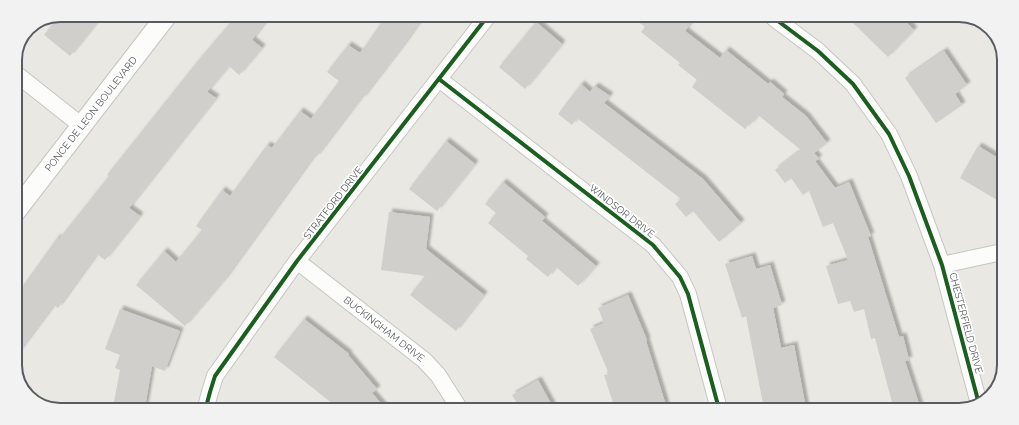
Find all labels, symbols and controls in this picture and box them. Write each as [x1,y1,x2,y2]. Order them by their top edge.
street label: PONCE DE LEON BOULEVARD [43,54,139,174]
street label: STRATFORD DRIVE [301,164,365,242]
street label: WINDSOR DRIVE [587,182,657,240]
street label: CHESTERFIELD DRIVE [947,271,985,375]
street label: BUCKINGHAM DRIVE [341,294,427,364]

